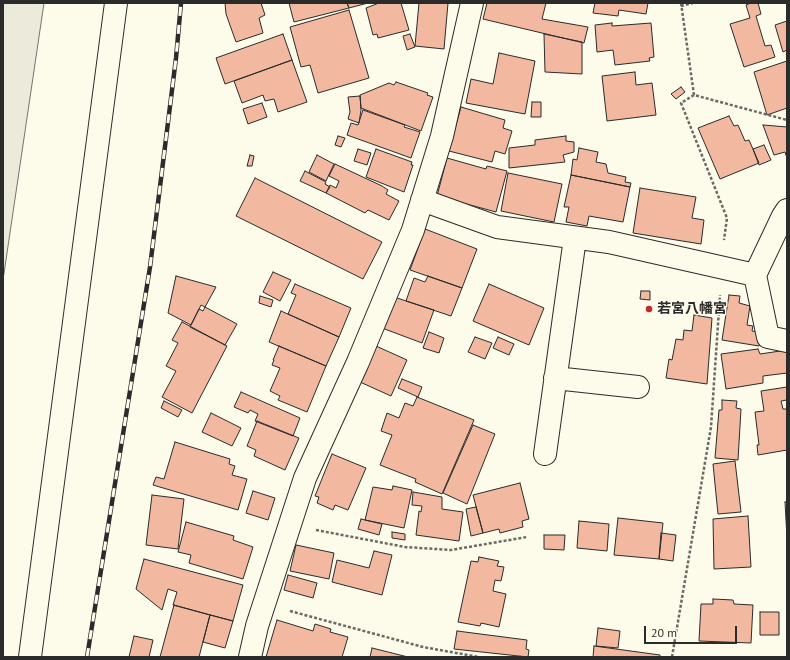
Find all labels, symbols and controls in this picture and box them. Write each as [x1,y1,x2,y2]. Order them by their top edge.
place label: 若宮八幡宮 [657,301,727,317]
marker: 若宮八幡宮 [644,304,654,314]
scale bar [646,618,739,644]
text: 20 m [651,625,677,640]

